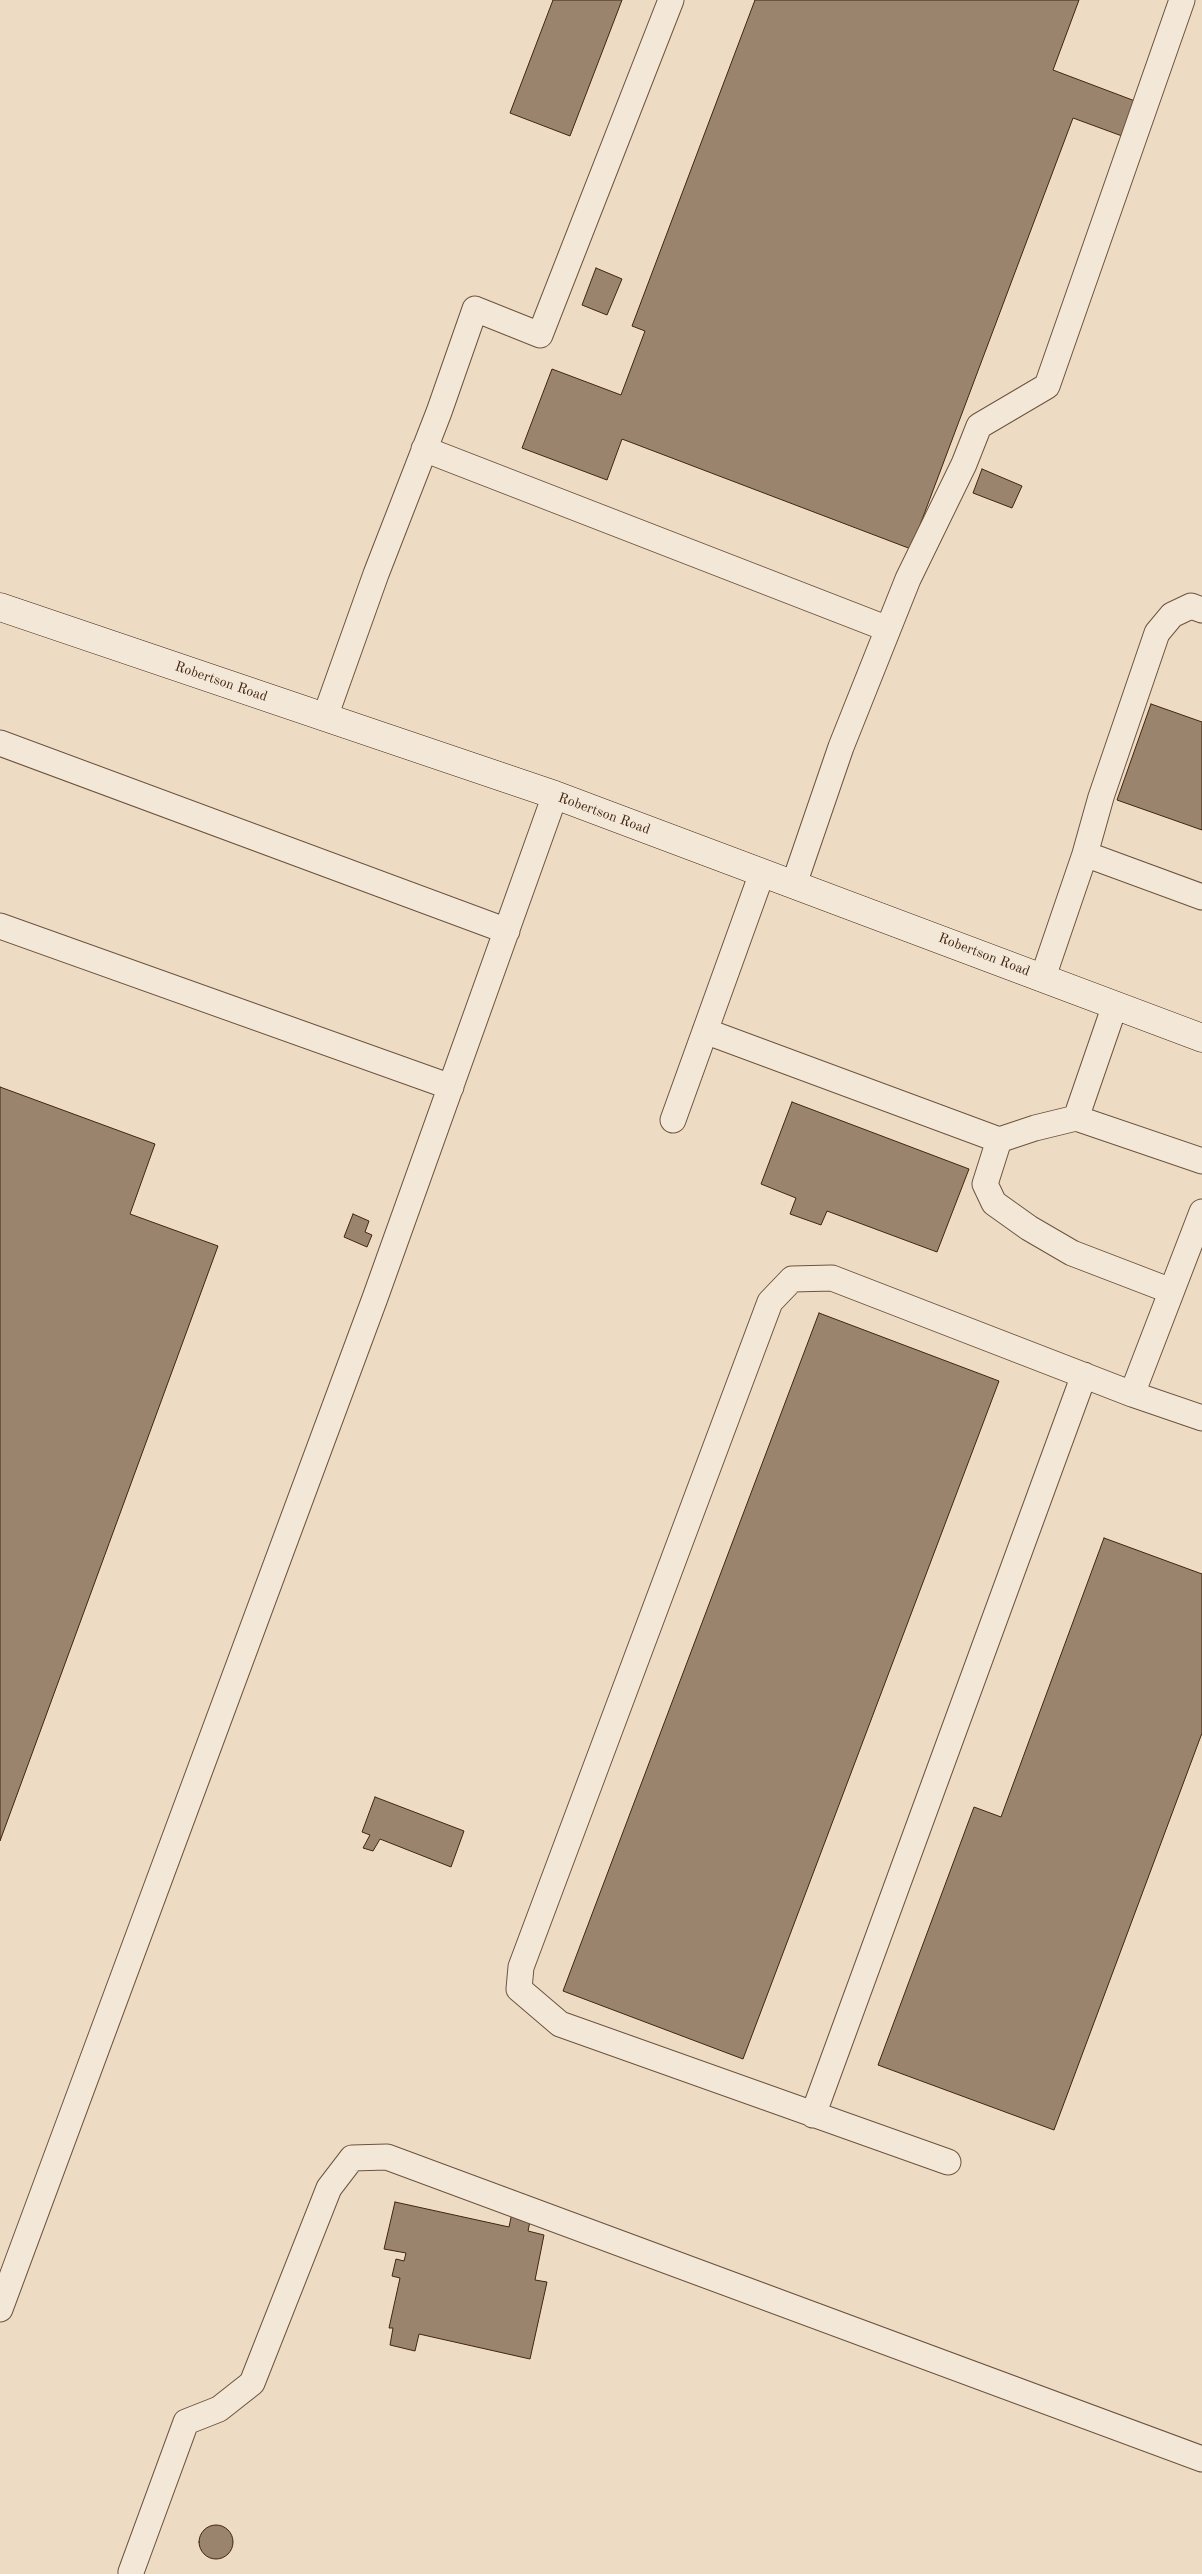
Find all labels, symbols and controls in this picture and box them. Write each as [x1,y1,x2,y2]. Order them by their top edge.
street label: Robertson Road [172,658,270,706]
street label: Robertson Road [556,790,652,838]
street label: Robertson Road [936,930,1032,980]

